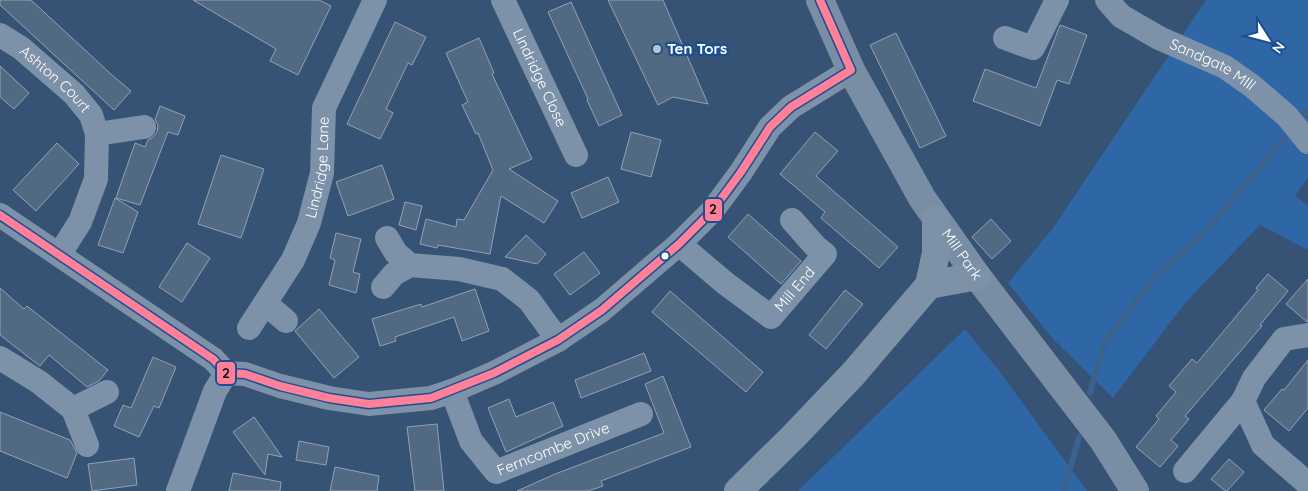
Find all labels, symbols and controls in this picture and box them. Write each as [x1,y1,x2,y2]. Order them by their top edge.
north arrow [1243,15,1293,65]
street label: Lindridge Close [509,25,571,130]
street label: Sandgate MIll [1167,34,1260,94]
text: N [1268,38,1289,57]
place label: Ten Tors [667,39,727,58]
street label: Ashton Court [16,41,95,116]
marker: Ten Tors [651,43,663,55]
street label: Lindridge Lane [301,116,333,220]
line badge: 2 [704,198,723,222]
text: 2 [709,200,717,218]
street label: Mill Park [938,225,987,284]
unlabelled marker [660,251,670,261]
street label: Mill End [770,263,819,315]
line badge: 2 [216,361,236,385]
text: 2 [222,364,230,382]
street label: Ferncombe Drive [494,418,612,480]

